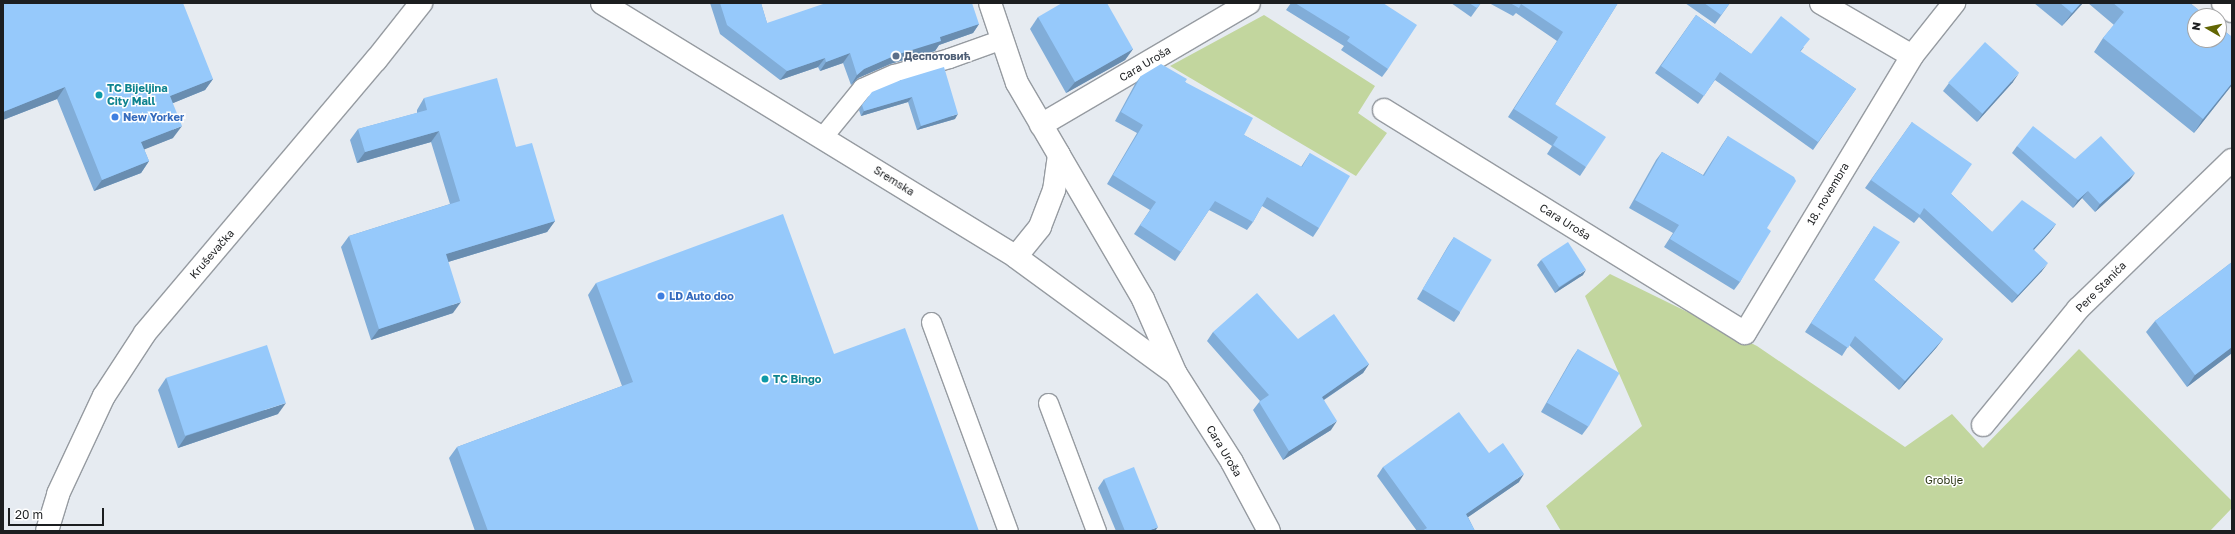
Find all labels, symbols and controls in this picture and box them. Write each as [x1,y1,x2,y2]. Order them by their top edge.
north arrow [2187,8,2227,48]
text: N [2189,21,2203,31]
street label: Cara Uroša [1117,43,1173,85]
place label: Деспотовић [904,49,970,63]
marker: Деспотовић [891,51,901,61]
place label: TC Bijeljina City Mall [107,82,168,108]
marker: TC Bijeljina City Mall [94,90,104,100]
place label: New Yorker [123,110,184,124]
marker: New Yorker [110,112,120,122]
street label: 18. novembra [1804,160,1852,228]
street label: Sremska [871,163,917,199]
street label: Cara Uroša [1537,201,1593,243]
street label: Kruševačka [187,227,237,281]
street label: Pere Stanića [2073,259,2129,315]
place label: LD Auto doo [669,289,734,303]
marker: LD Auto doo [656,291,666,301]
place label: TC Bingo [773,372,821,386]
marker: TC Bingo [760,374,770,384]
street label: Cara Uroša [1203,423,1245,479]
park label: Groblje [1925,473,1963,487]
scale bar [10,500,106,526]
text: 20 m [15,507,43,522]

